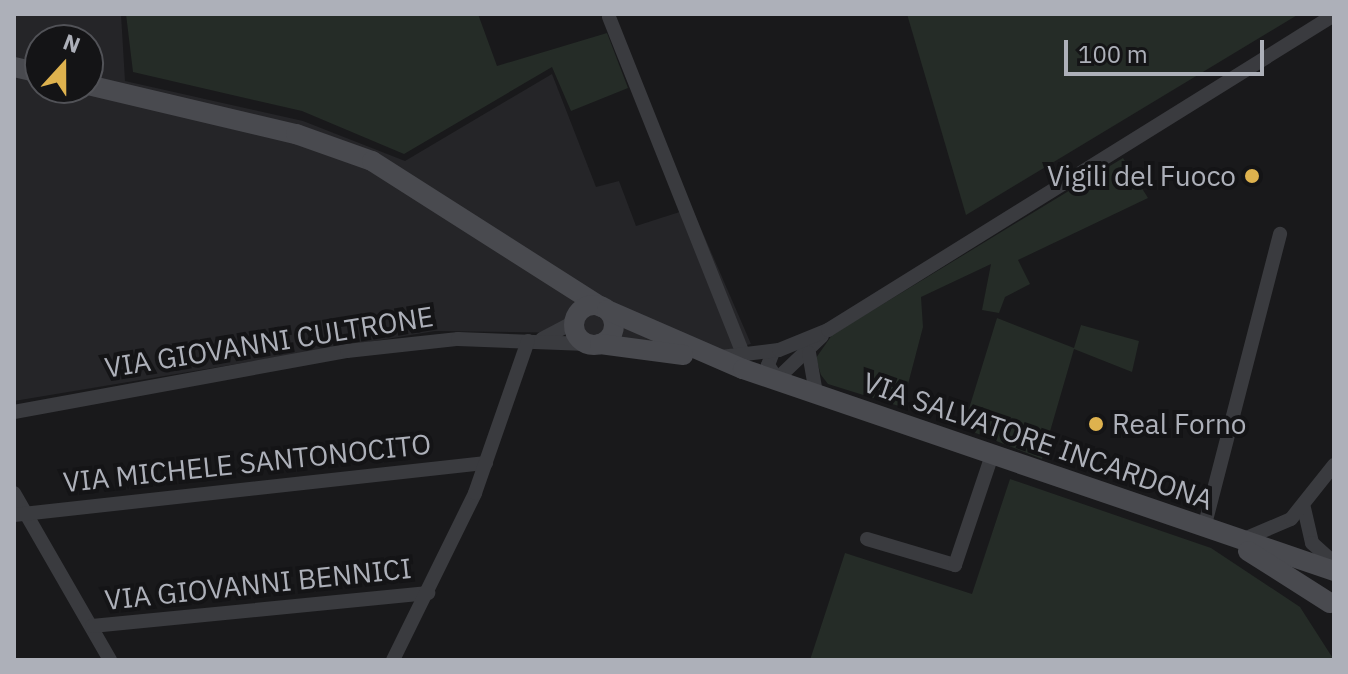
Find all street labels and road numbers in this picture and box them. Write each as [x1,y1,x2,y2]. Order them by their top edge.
street label: VIA GIOVANNI CULTRONE [102,299,436,385]
street label: VIA SALVATORE INCARDONA [859,365,1217,517]
street label: VIA MICHELE SANTONOCITO [61,427,433,499]
street label: VIA GIOVANNI BENNICI [103,551,413,617]

